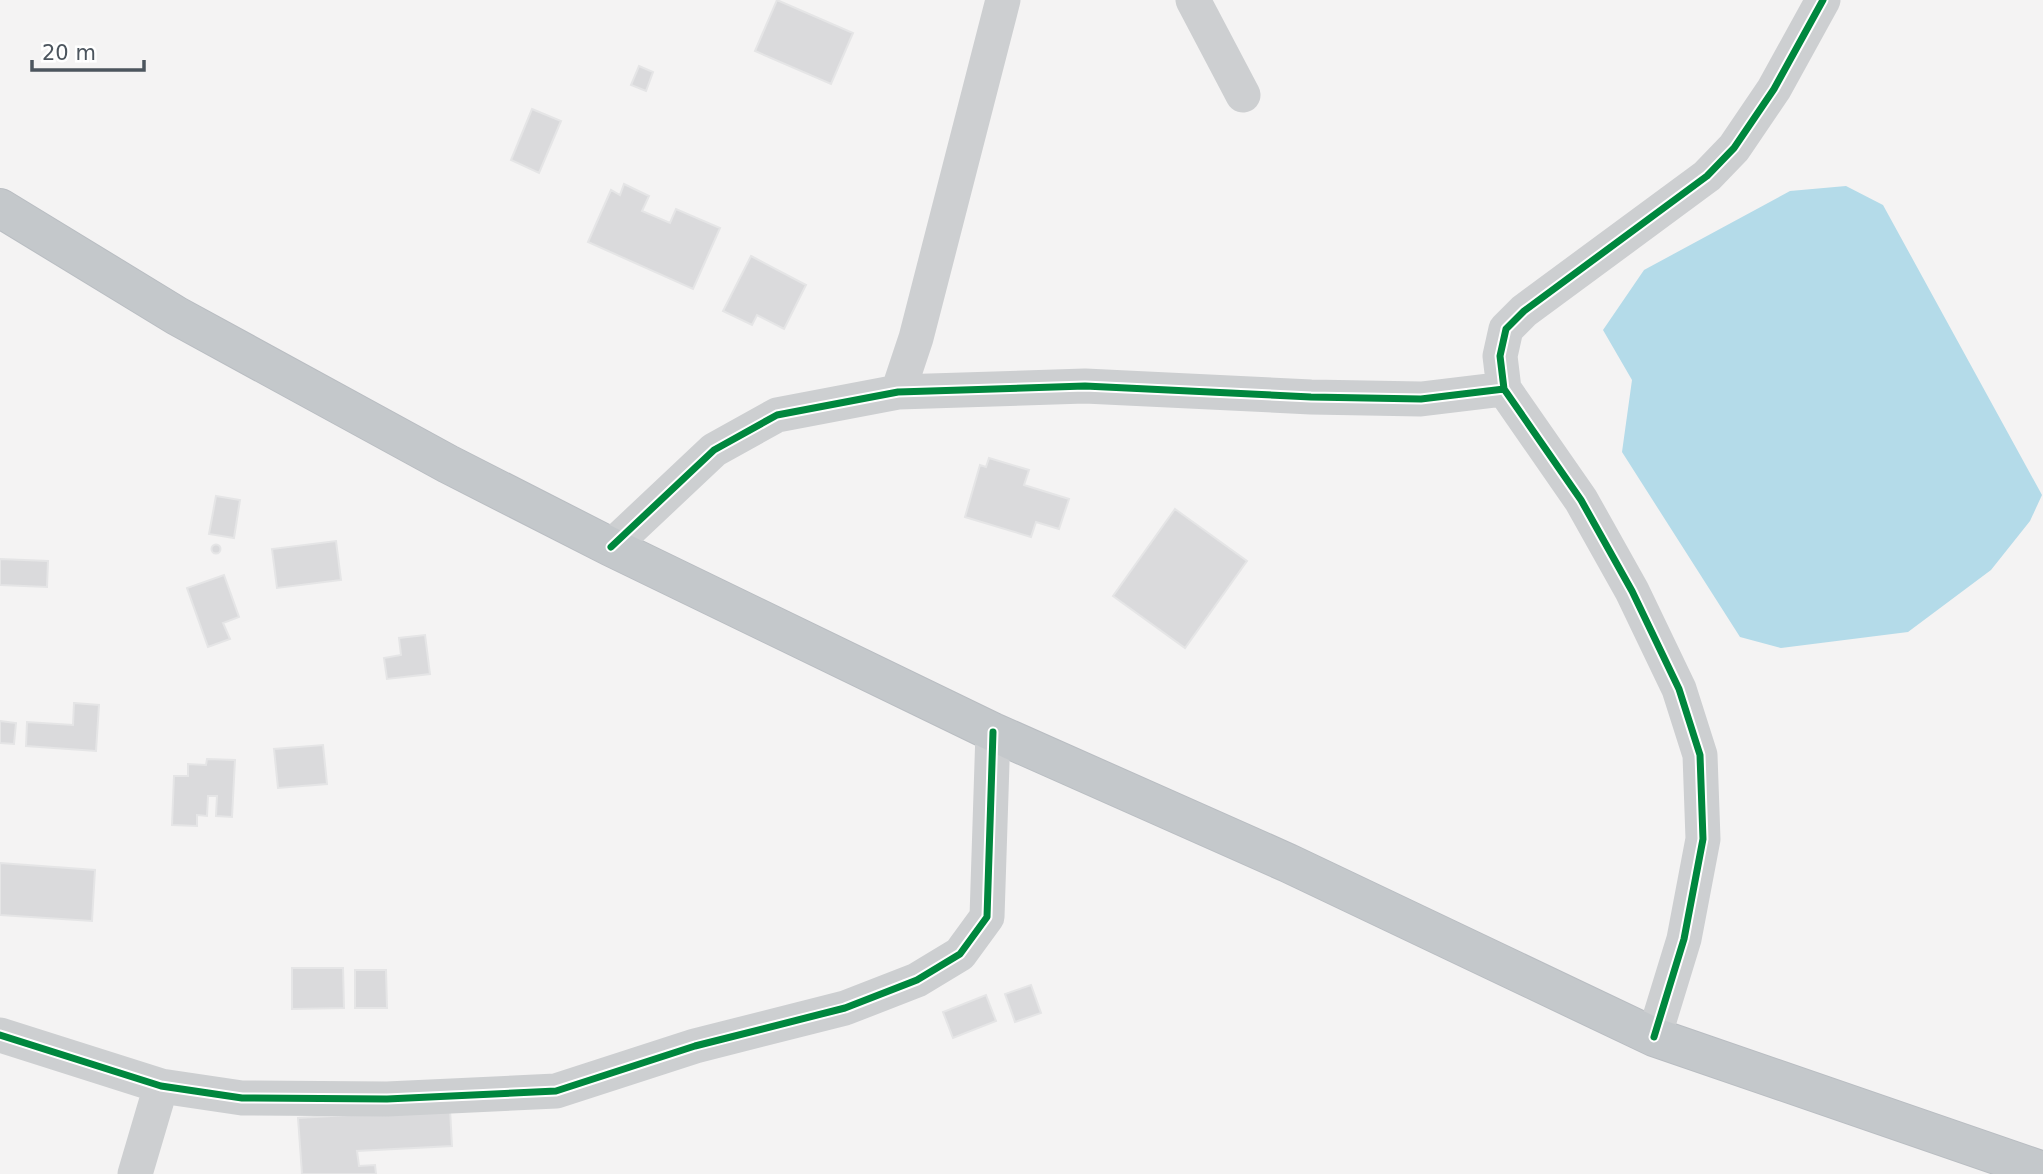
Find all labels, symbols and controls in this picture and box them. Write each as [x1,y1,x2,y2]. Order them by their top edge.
scale bar [32,28,144,72]
text: 20 m [42,41,96,65]

